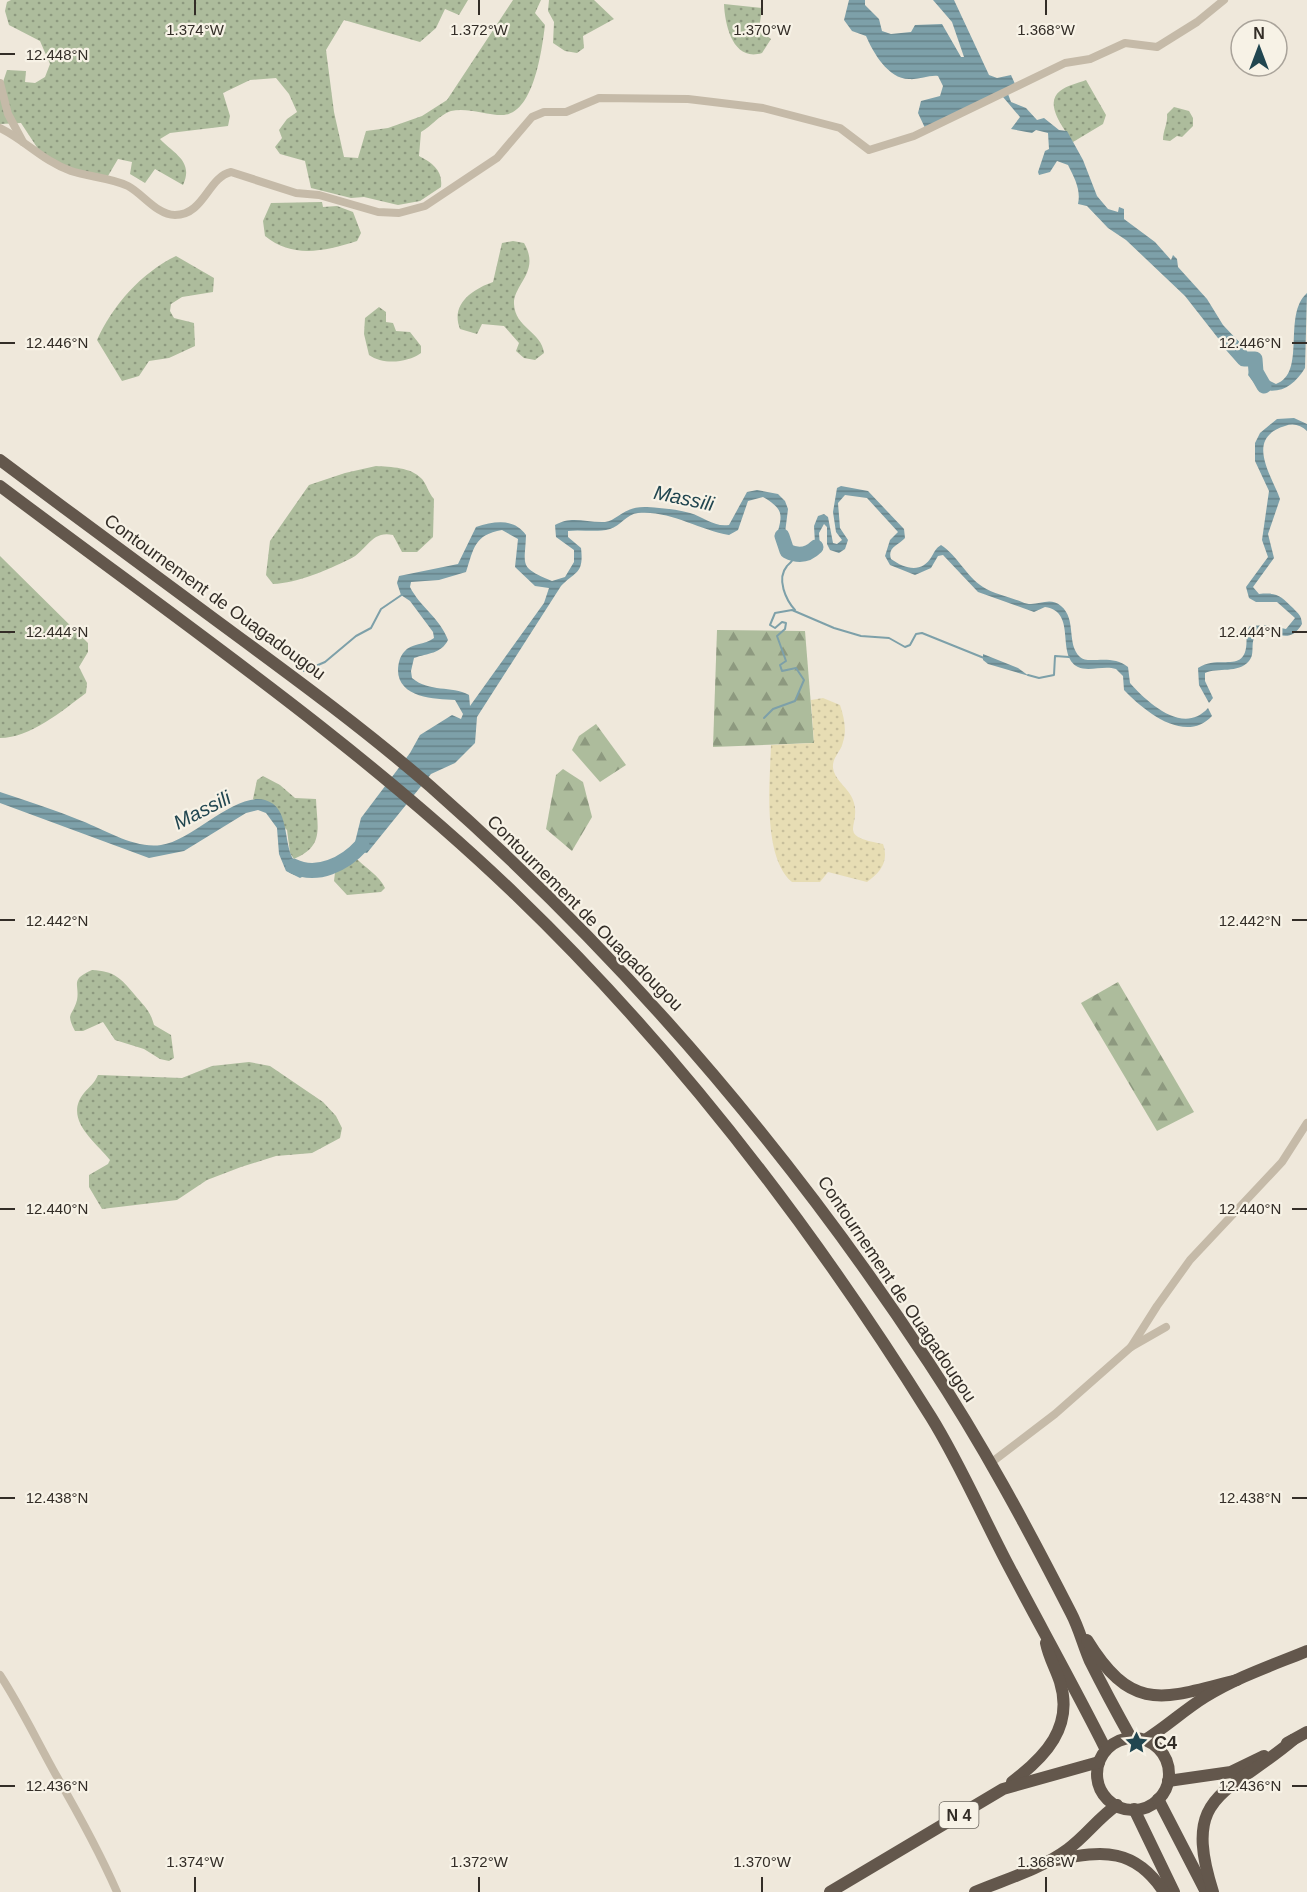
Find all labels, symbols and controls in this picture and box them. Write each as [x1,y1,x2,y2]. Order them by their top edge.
north arrow [1229,18,1289,78]
text: 1.374°W [166,21,225,38]
text: 1.372°W [450,21,509,38]
text: 1.370°W [733,21,792,38]
text: 1.368°W [1017,21,1076,38]
text: N [1253,25,1265,42]
text: 12.448°N [26,46,88,63]
text: 12.446°N [26,334,88,351]
text: 12.446°N [1219,334,1281,351]
water label: Massili [652,481,717,515]
street label: Contournement de Ouagadougou [101,510,329,684]
text: 12.444°N [26,623,88,640]
text: 12.444°N [1219,623,1281,640]
water label: Massili [170,786,235,834]
street label: Contournement de Ouagadougou [483,811,687,1015]
text: 12.442°N [26,912,88,929]
text: 12.442°N [1219,912,1281,929]
street label: Contournement de Ouagadougou [814,1172,980,1406]
text: 12.440°N [26,1200,88,1217]
text: 12.440°N [1219,1200,1281,1217]
text: 12.438°N [26,1489,88,1506]
text: 12.438°N [1219,1489,1281,1506]
place icon: C4 [1123,1730,1149,1756]
place label: C4 [1154,1733,1177,1753]
text: 12.436°N [26,1777,88,1794]
text: 12.436°N [1219,1777,1281,1794]
road number: N 4 [940,1802,978,1828]
text: 1.374°W [166,1853,225,1870]
text: 1.372°W [450,1853,509,1870]
text: 1.370°W [733,1853,792,1870]
text: 1.368°W [1017,1853,1076,1870]

